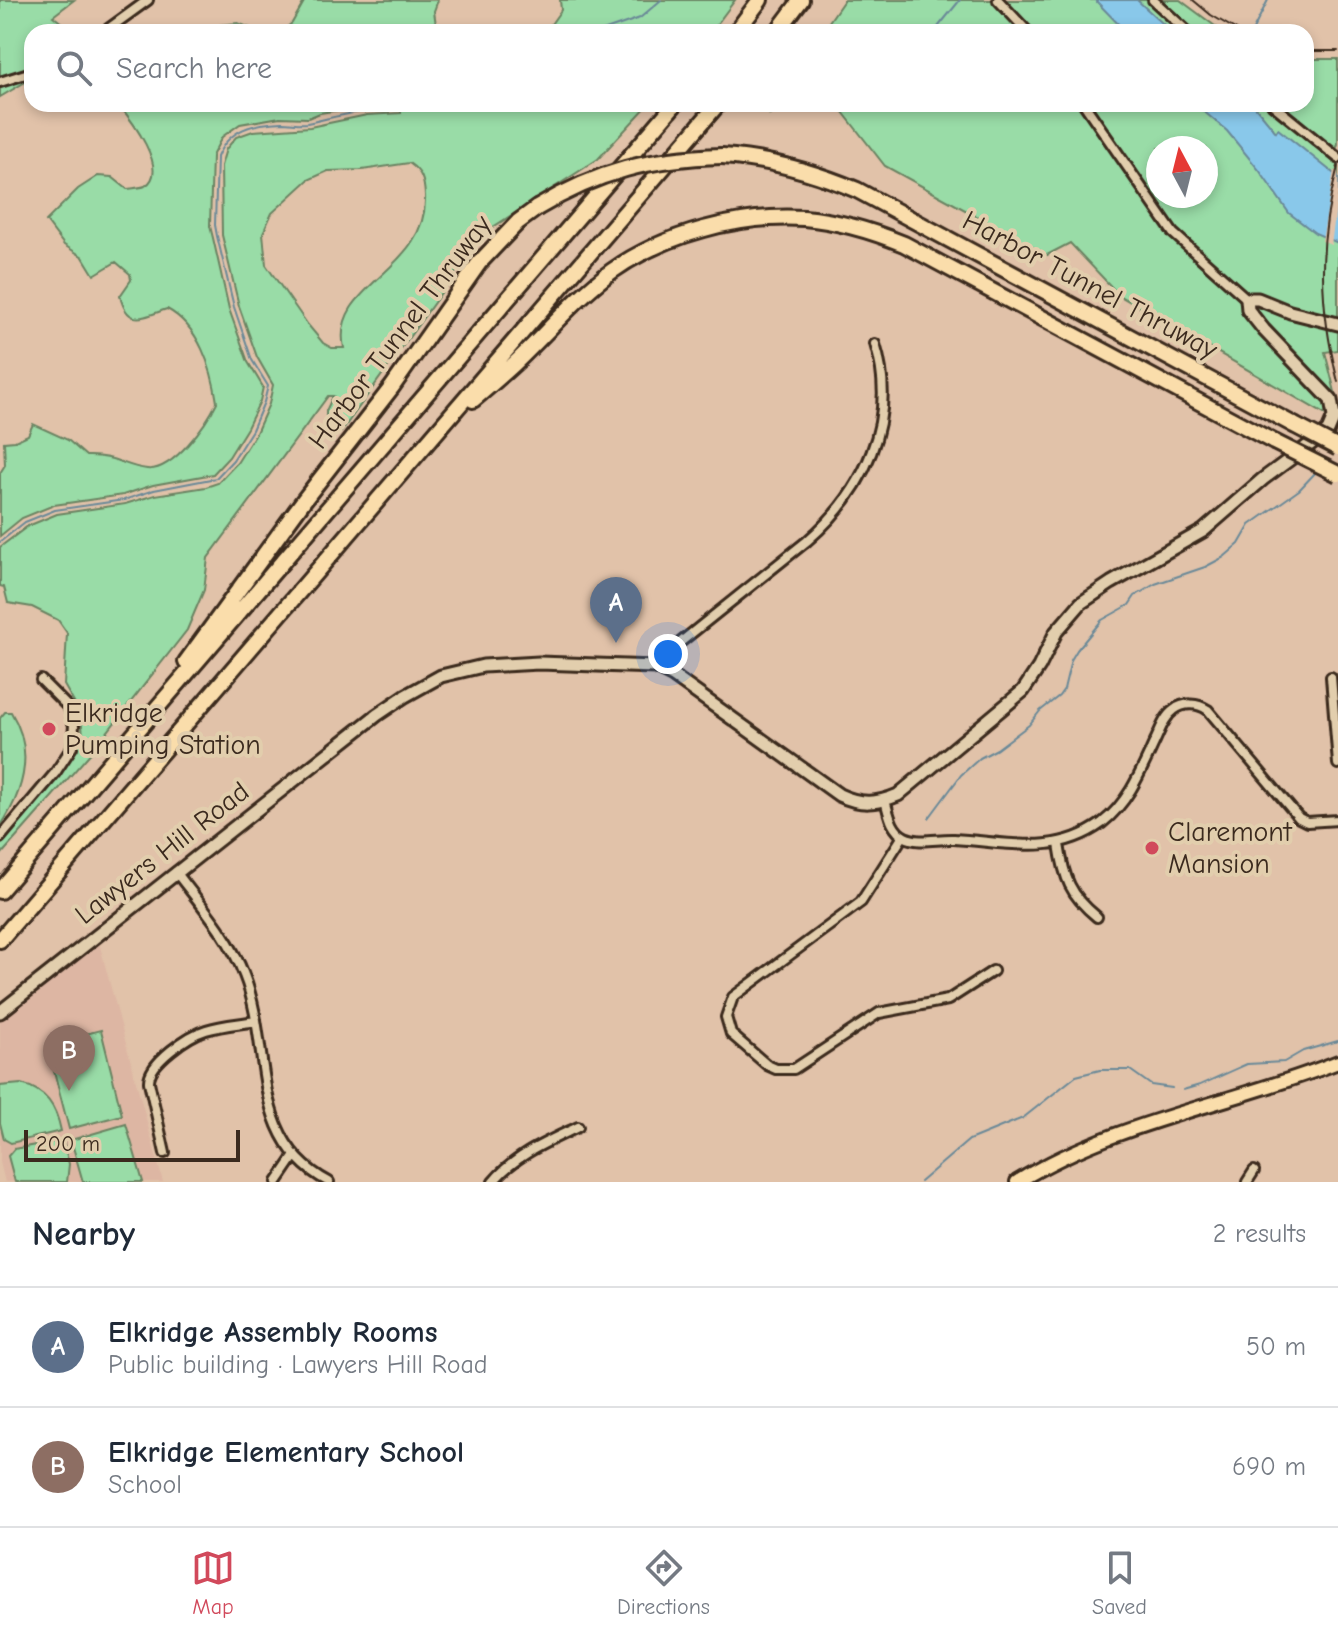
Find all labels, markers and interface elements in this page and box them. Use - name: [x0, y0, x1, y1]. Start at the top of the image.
- search box: [24, 24, 1314, 112]
- icon: search: [52, 46, 96, 90]
- text: Search here: [116, 51, 272, 86]
- north arrow: [1146, 136, 1218, 208]
- street label: Harbor Tunnel Thruway: [957, 204, 1223, 366]
- street label: Harbor Tunnel Thruway: [302, 209, 498, 455]
- pin: A: [590, 577, 642, 643]
- your location: [648, 634, 688, 674]
- place label: Elkridge Pumping Station: [65, 697, 261, 761]
- marker: Elkridge Pumping Station: [40, 720, 58, 738]
- street label: Lawyers Hill Road: [69, 775, 255, 931]
- place label: Claremont Mansion: [1168, 816, 1293, 880]
- marker: Claremont Mansion: [1143, 839, 1161, 857]
- pin: B: [43, 1025, 95, 1091]
- scale bar: [24, 1126, 240, 1162]
- text: 200 m: [36, 1131, 100, 1157]
- text: Nearby: [32, 1214, 135, 1254]
- text: 2 results: [1213, 1219, 1306, 1249]
- text: Elkridge Assembly Rooms: [108, 1315, 437, 1350]
- text: A: [51, 1332, 65, 1362]
- text: 50 m: [1246, 1332, 1306, 1362]
- text: Public building · Lawyers Hill Road: [108, 1350, 488, 1380]
- text: Elkridge Elementary School: [108, 1435, 464, 1470]
- text: B: [50, 1452, 66, 1482]
- text: 690 m: [1232, 1452, 1306, 1482]
- text: School: [108, 1470, 182, 1500]
- tab: Map: [191, 1546, 235, 1620]
- tab: Directions: [617, 1546, 710, 1620]
- tab: Saved: [1092, 1546, 1147, 1620]

